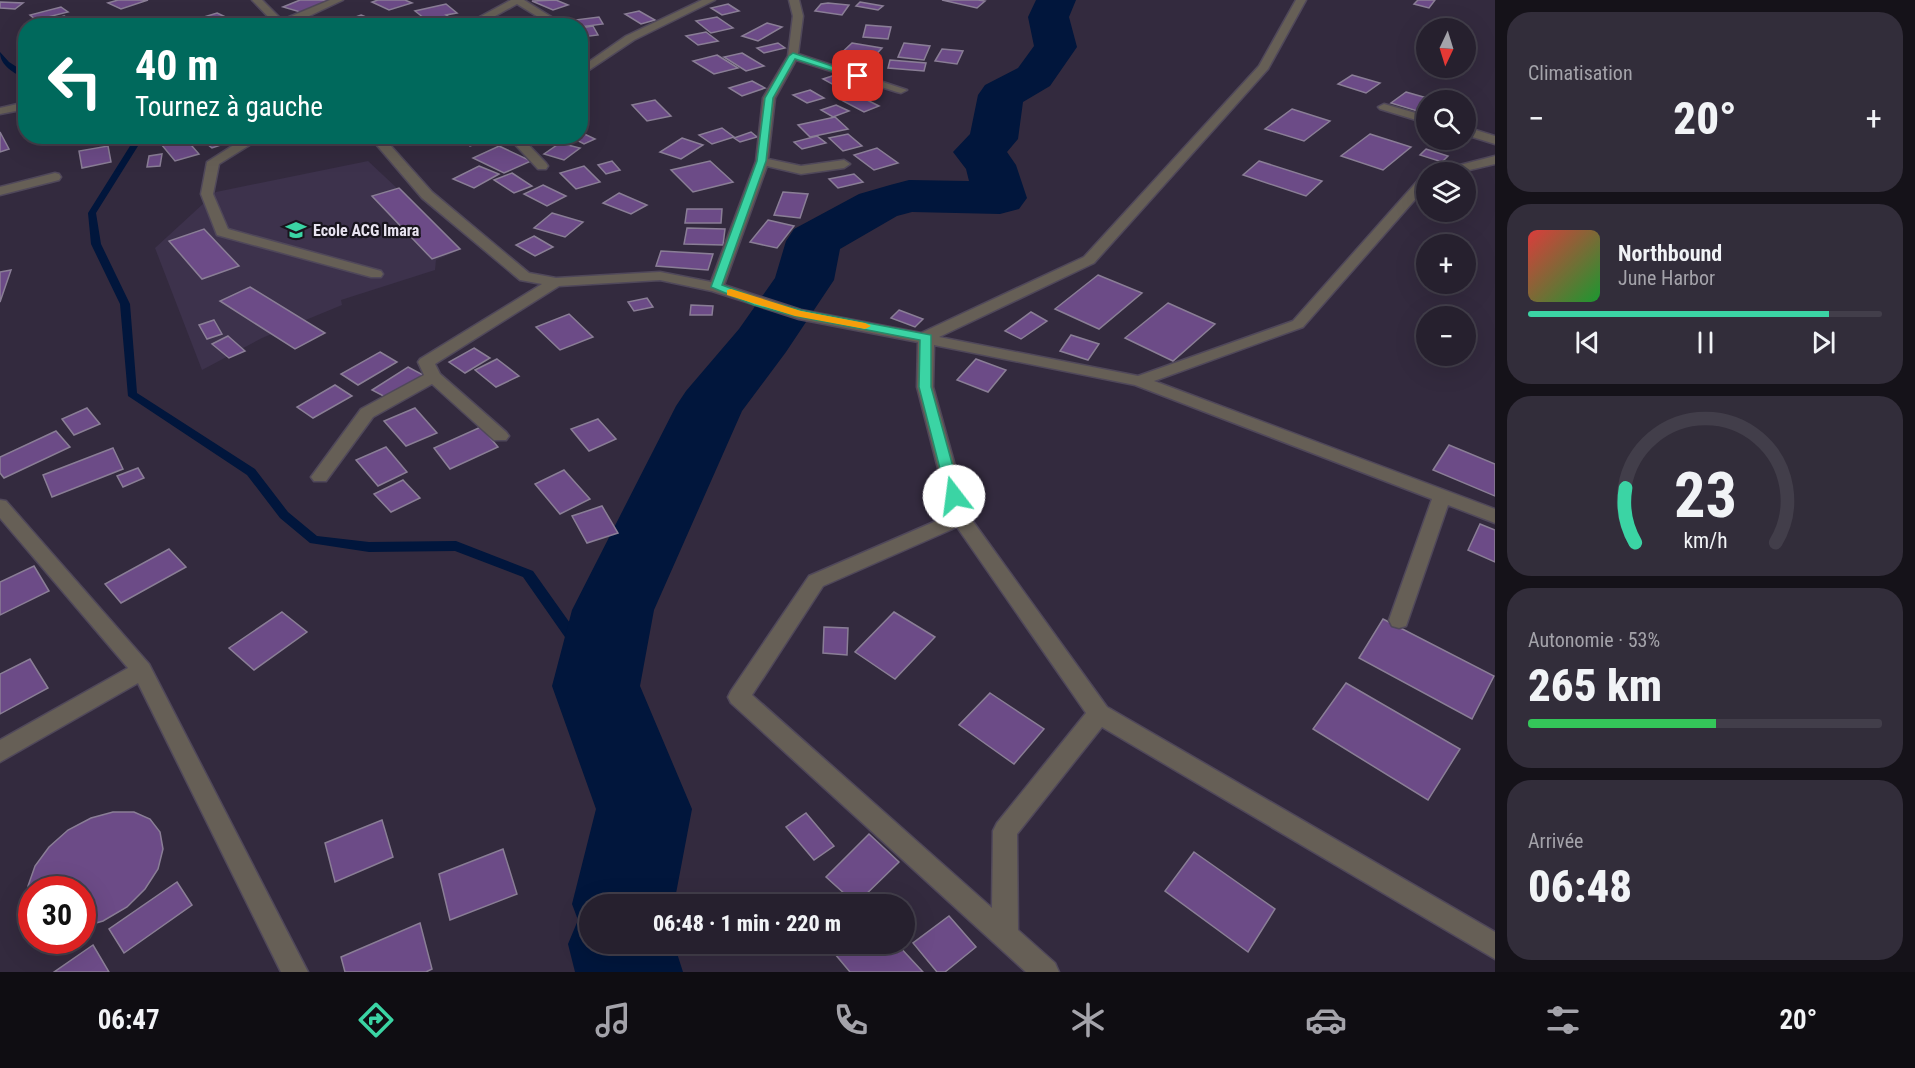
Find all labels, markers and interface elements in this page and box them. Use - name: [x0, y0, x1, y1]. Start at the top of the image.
- north arrow: [1416, 18, 1476, 78]
- map controls: [1416, 18, 1476, 366]
- text: 40 m: [135, 41, 218, 90]
- icon: left: [36, 42, 114, 120]
- pin: [832, 50, 883, 101]
- icon: arrive: [841, 59, 874, 92]
- text: Climatisation: [1528, 61, 1633, 85]
- button: search: [1416, 90, 1476, 150]
- text: Tournez à gauche: [135, 91, 323, 123]
- text: 20°: [1673, 92, 1737, 145]
- text: −: [1528, 99, 1545, 138]
- text: +: [1866, 99, 1882, 138]
- button: layers: [1416, 162, 1476, 222]
- school or university icon: Ecole ACG Imara: [284, 218, 308, 242]
- place label: Ecole ACG Imara: [313, 221, 420, 240]
- button: +: [1416, 234, 1476, 294]
- text: Northbound: [1618, 241, 1722, 266]
- text: June Harbor: [1618, 266, 1715, 290]
- button: −: [1416, 306, 1476, 366]
- icon: previous: [1571, 326, 1604, 359]
- icon: pause: [1689, 326, 1722, 359]
- icon: next: [1807, 326, 1840, 359]
- text: 23: [1673, 459, 1737, 532]
- position arrow: [922, 464, 986, 528]
- text: km/h: [1683, 528, 1727, 553]
- text: Autonomie · 53%: [1528, 628, 1660, 652]
- text: 265 km: [1528, 659, 1662, 712]
- text: Arrivée: [1528, 829, 1584, 853]
- text: 06:48: [1528, 860, 1632, 913]
- speed limit sign: 30: [18, 876, 96, 954]
- text: 06:48 · 1 min · 220 m: [653, 911, 841, 936]
- icon: directions: [355, 999, 397, 1041]
- icon: music: [592, 999, 634, 1041]
- icon: phone: [830, 999, 872, 1041]
- icon: climate: [1067, 999, 1109, 1041]
- icon: car: [1305, 999, 1347, 1041]
- icon: filters: [1542, 999, 1584, 1041]
- text: 06:47: [98, 1004, 160, 1036]
- text: 20°: [1779, 1004, 1817, 1036]

